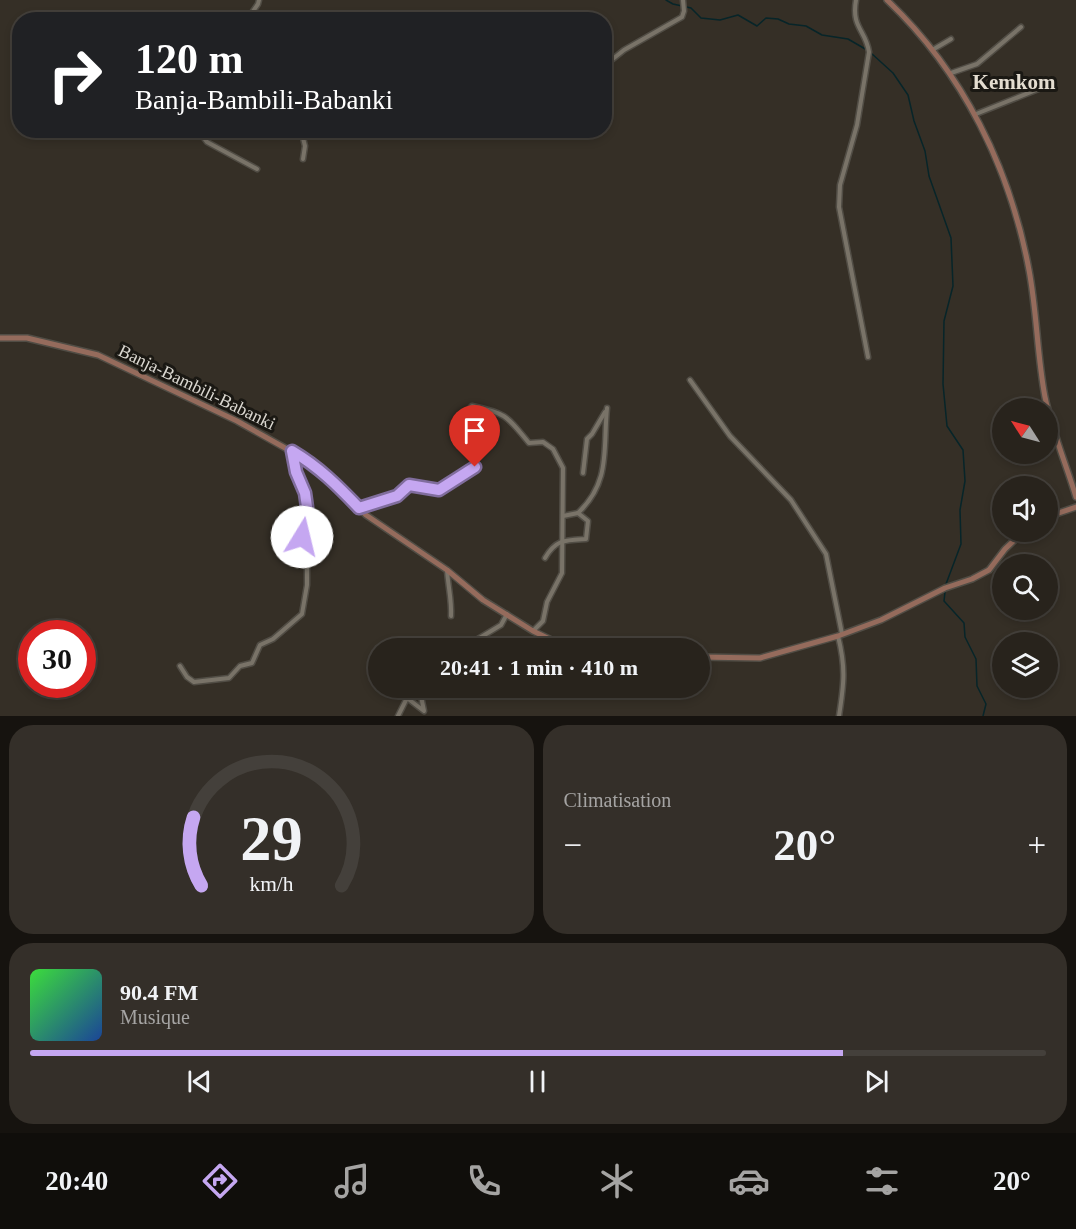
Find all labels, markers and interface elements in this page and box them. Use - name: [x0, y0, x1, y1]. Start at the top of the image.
- icon: right: [36, 36, 114, 114]
- text: 120 m: [135, 36, 244, 82]
- district label: Kemkom: [973, 70, 1056, 94]
- text: Banja-Bambili-Babanki: [135, 85, 393, 115]
- street label: Banja-Bambili-Babanki: [115, 340, 279, 434]
- north arrow: [992, 398, 1058, 464]
- map controls: [992, 398, 1058, 698]
- pin: [449, 405, 500, 467]
- icon: arrive: [458, 414, 491, 447]
- button: sound: [992, 476, 1058, 542]
- position arrow: [270, 505, 334, 569]
- button: search: [992, 554, 1058, 620]
- speed limit sign: 30: [18, 620, 96, 698]
- button: layers: [992, 632, 1058, 698]
- text: 20:41 · 1 min · 410 m: [440, 655, 638, 680]
- text: Climatisation: [564, 789, 671, 811]
- text: 29: [240, 804, 302, 873]
- text: 20°: [773, 820, 836, 870]
- text: −: [564, 827, 582, 863]
- text: +: [1027, 827, 1046, 863]
- text: km/h: [249, 873, 294, 897]
- text: 90.4 FM: [120, 980, 198, 1005]
- text: Musique: [120, 1006, 190, 1028]
- icon: previous: [183, 1065, 216, 1098]
- icon: pause: [521, 1065, 554, 1098]
- icon: next: [860, 1065, 893, 1098]
- icon: directions: [199, 1160, 241, 1202]
- icon: music: [331, 1160, 373, 1202]
- icon: phone: [463, 1160, 505, 1202]
- icon: climate: [596, 1160, 638, 1202]
- icon: car: [728, 1160, 770, 1202]
- icon: filters: [861, 1160, 903, 1202]
- text: 20:40: [45, 1166, 108, 1196]
- text: 20°: [993, 1166, 1031, 1196]

